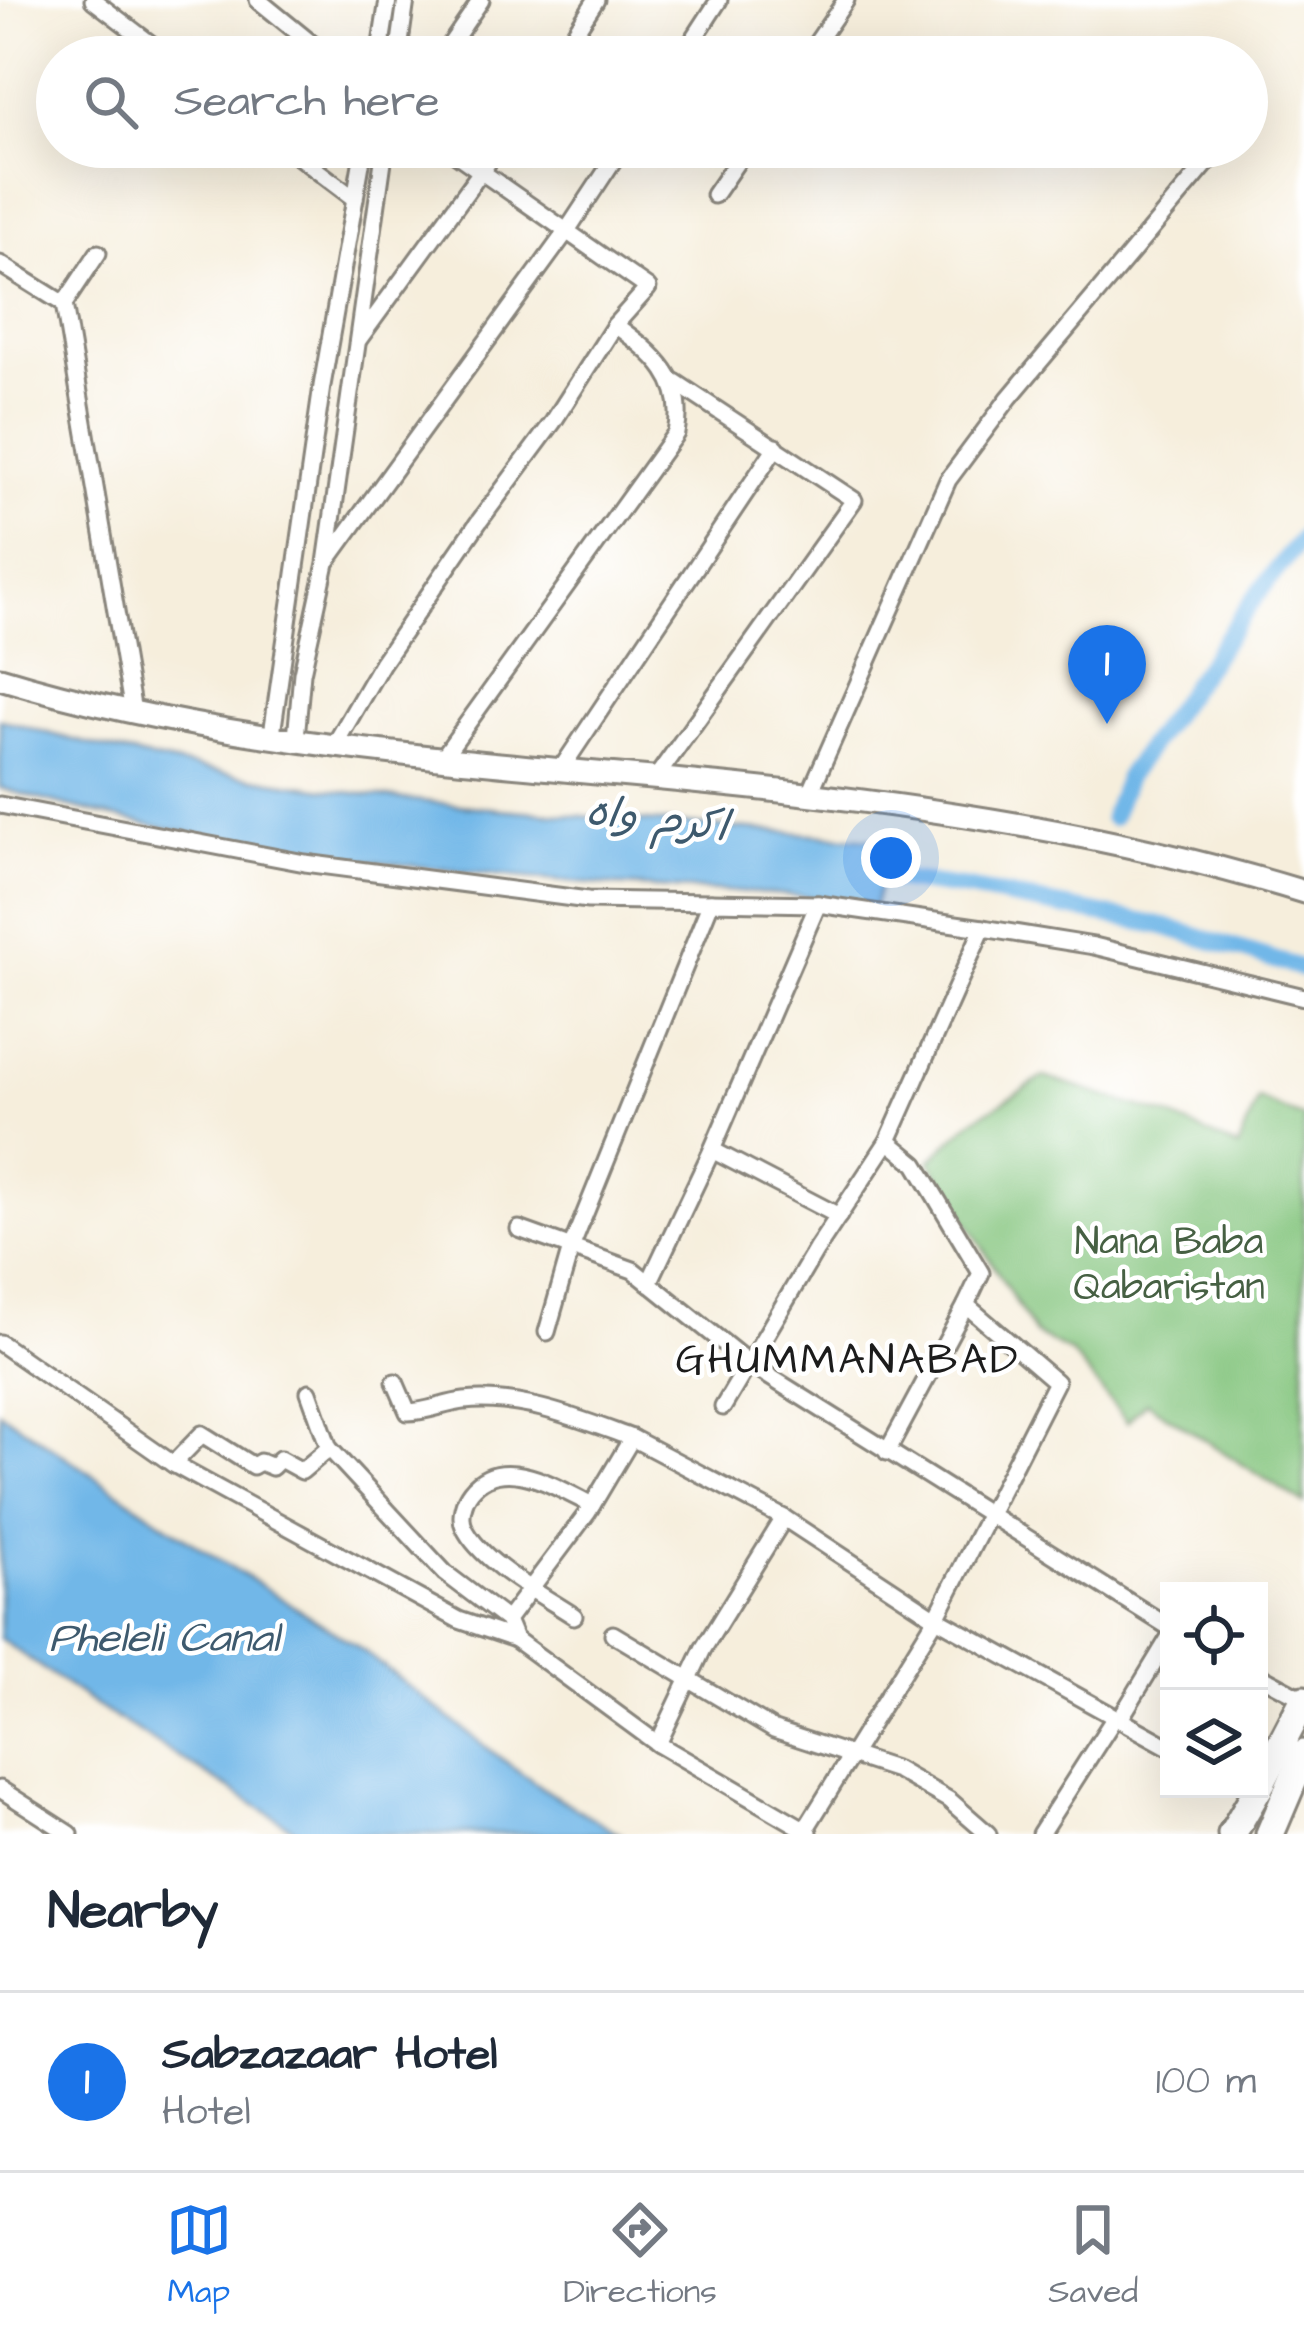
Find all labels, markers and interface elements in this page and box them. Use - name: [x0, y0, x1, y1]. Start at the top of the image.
- search box: [36, 36, 1268, 168]
- icon: search: [78, 69, 144, 135]
- text: Search here: [174, 71, 440, 133]
- pin: 1: [1068, 625, 1146, 724]
- water label: اکرم واہ: [583, 783, 736, 859]
- your location: [861, 828, 921, 888]
- park label: Nana Baba Qabaristan: [1073, 1216, 1265, 1315]
- district label: GHUMMANABAD: [676, 1332, 1020, 1390]
- map controls: [1160, 1582, 1268, 1798]
- button: locate: [1160, 1582, 1268, 1690]
- water label: Pheleli Canal: [49, 1610, 284, 1668]
- button: layers: [1160, 1690, 1268, 1798]
- text: Nearby: [48, 1877, 218, 1948]
- text: Sabzazaar Hotel: [162, 2024, 497, 2086]
- text: 1: [85, 2055, 90, 2109]
- text: 100 m: [1156, 2055, 1256, 2109]
- text: Hotel: [162, 2086, 251, 2140]
- tab: Map: [166, 2197, 232, 2315]
- tab: Directions: [563, 2197, 717, 2315]
- tab: Saved: [1048, 2197, 1138, 2315]

